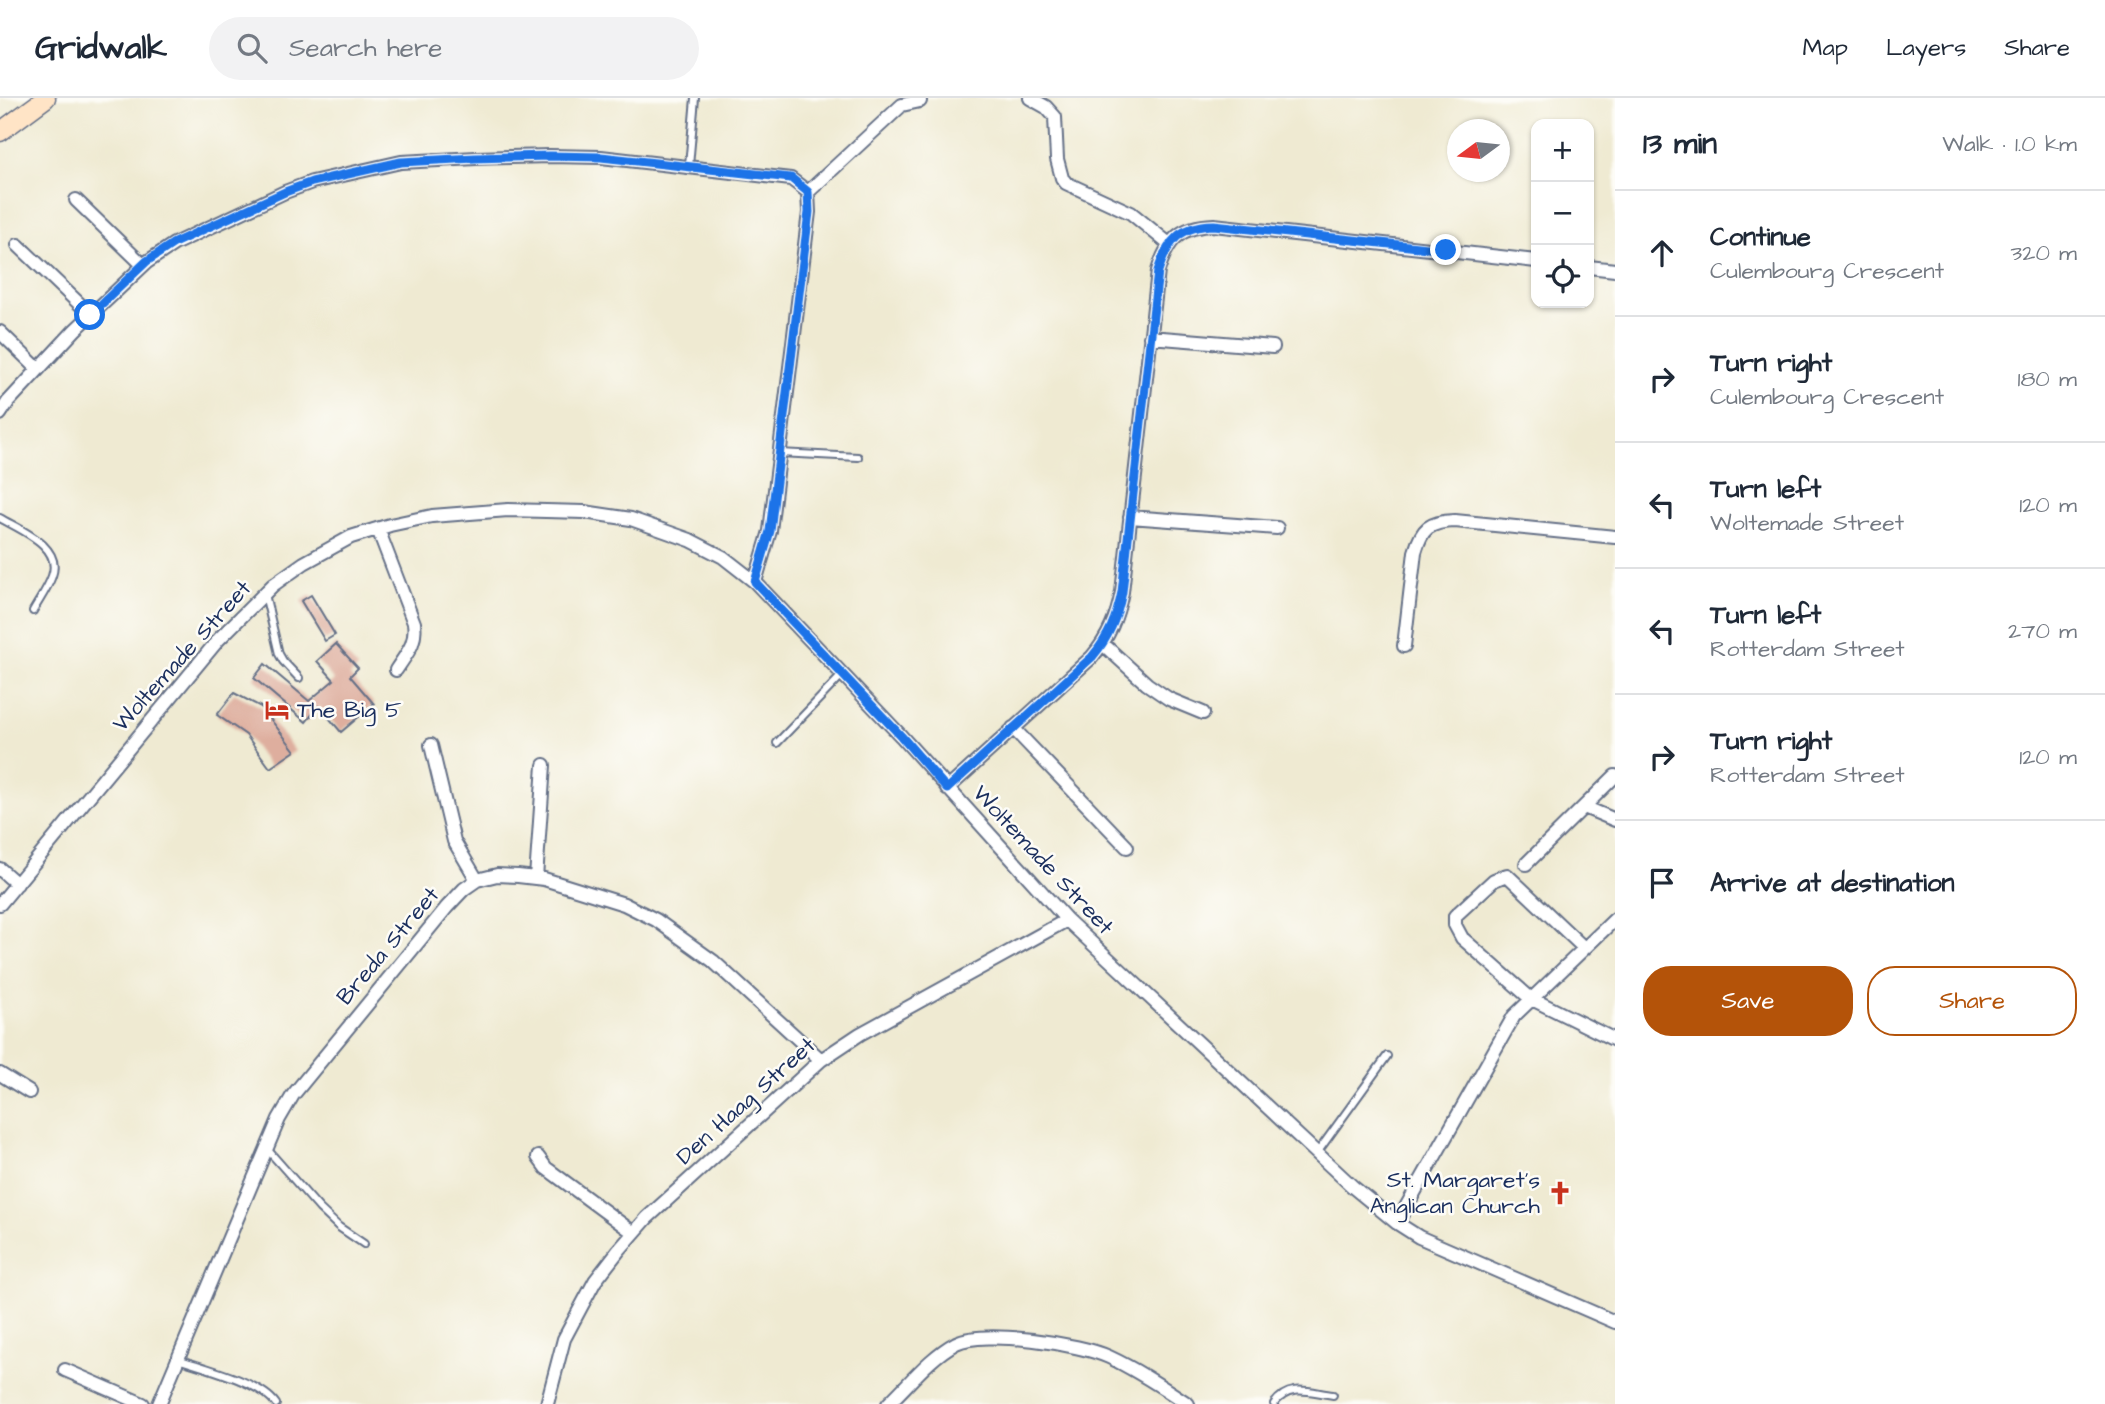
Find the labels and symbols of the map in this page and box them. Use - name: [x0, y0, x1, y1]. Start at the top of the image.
- north arrow: [1447, 119, 1510, 182]
- route end: [1430, 234, 1461, 265]
- route start: [74, 299, 105, 330]
- street label: Woltemade Street: [105, 573, 259, 739]
- place label: The Big 5: [297, 694, 402, 727]
- hotel icon: The Big 5: [263, 696, 291, 724]
- street label: Woltemade Street: [965, 778, 1121, 942]
- street label: Breda Street: [329, 880, 447, 1012]
- street label: Den Haag Street: [669, 1029, 824, 1173]
- place label: St. Margaret's Anglican Church: [1370, 1164, 1541, 1223]
- church icon: St. Margaret's Anglican Church: [1546, 1179, 1574, 1207]

